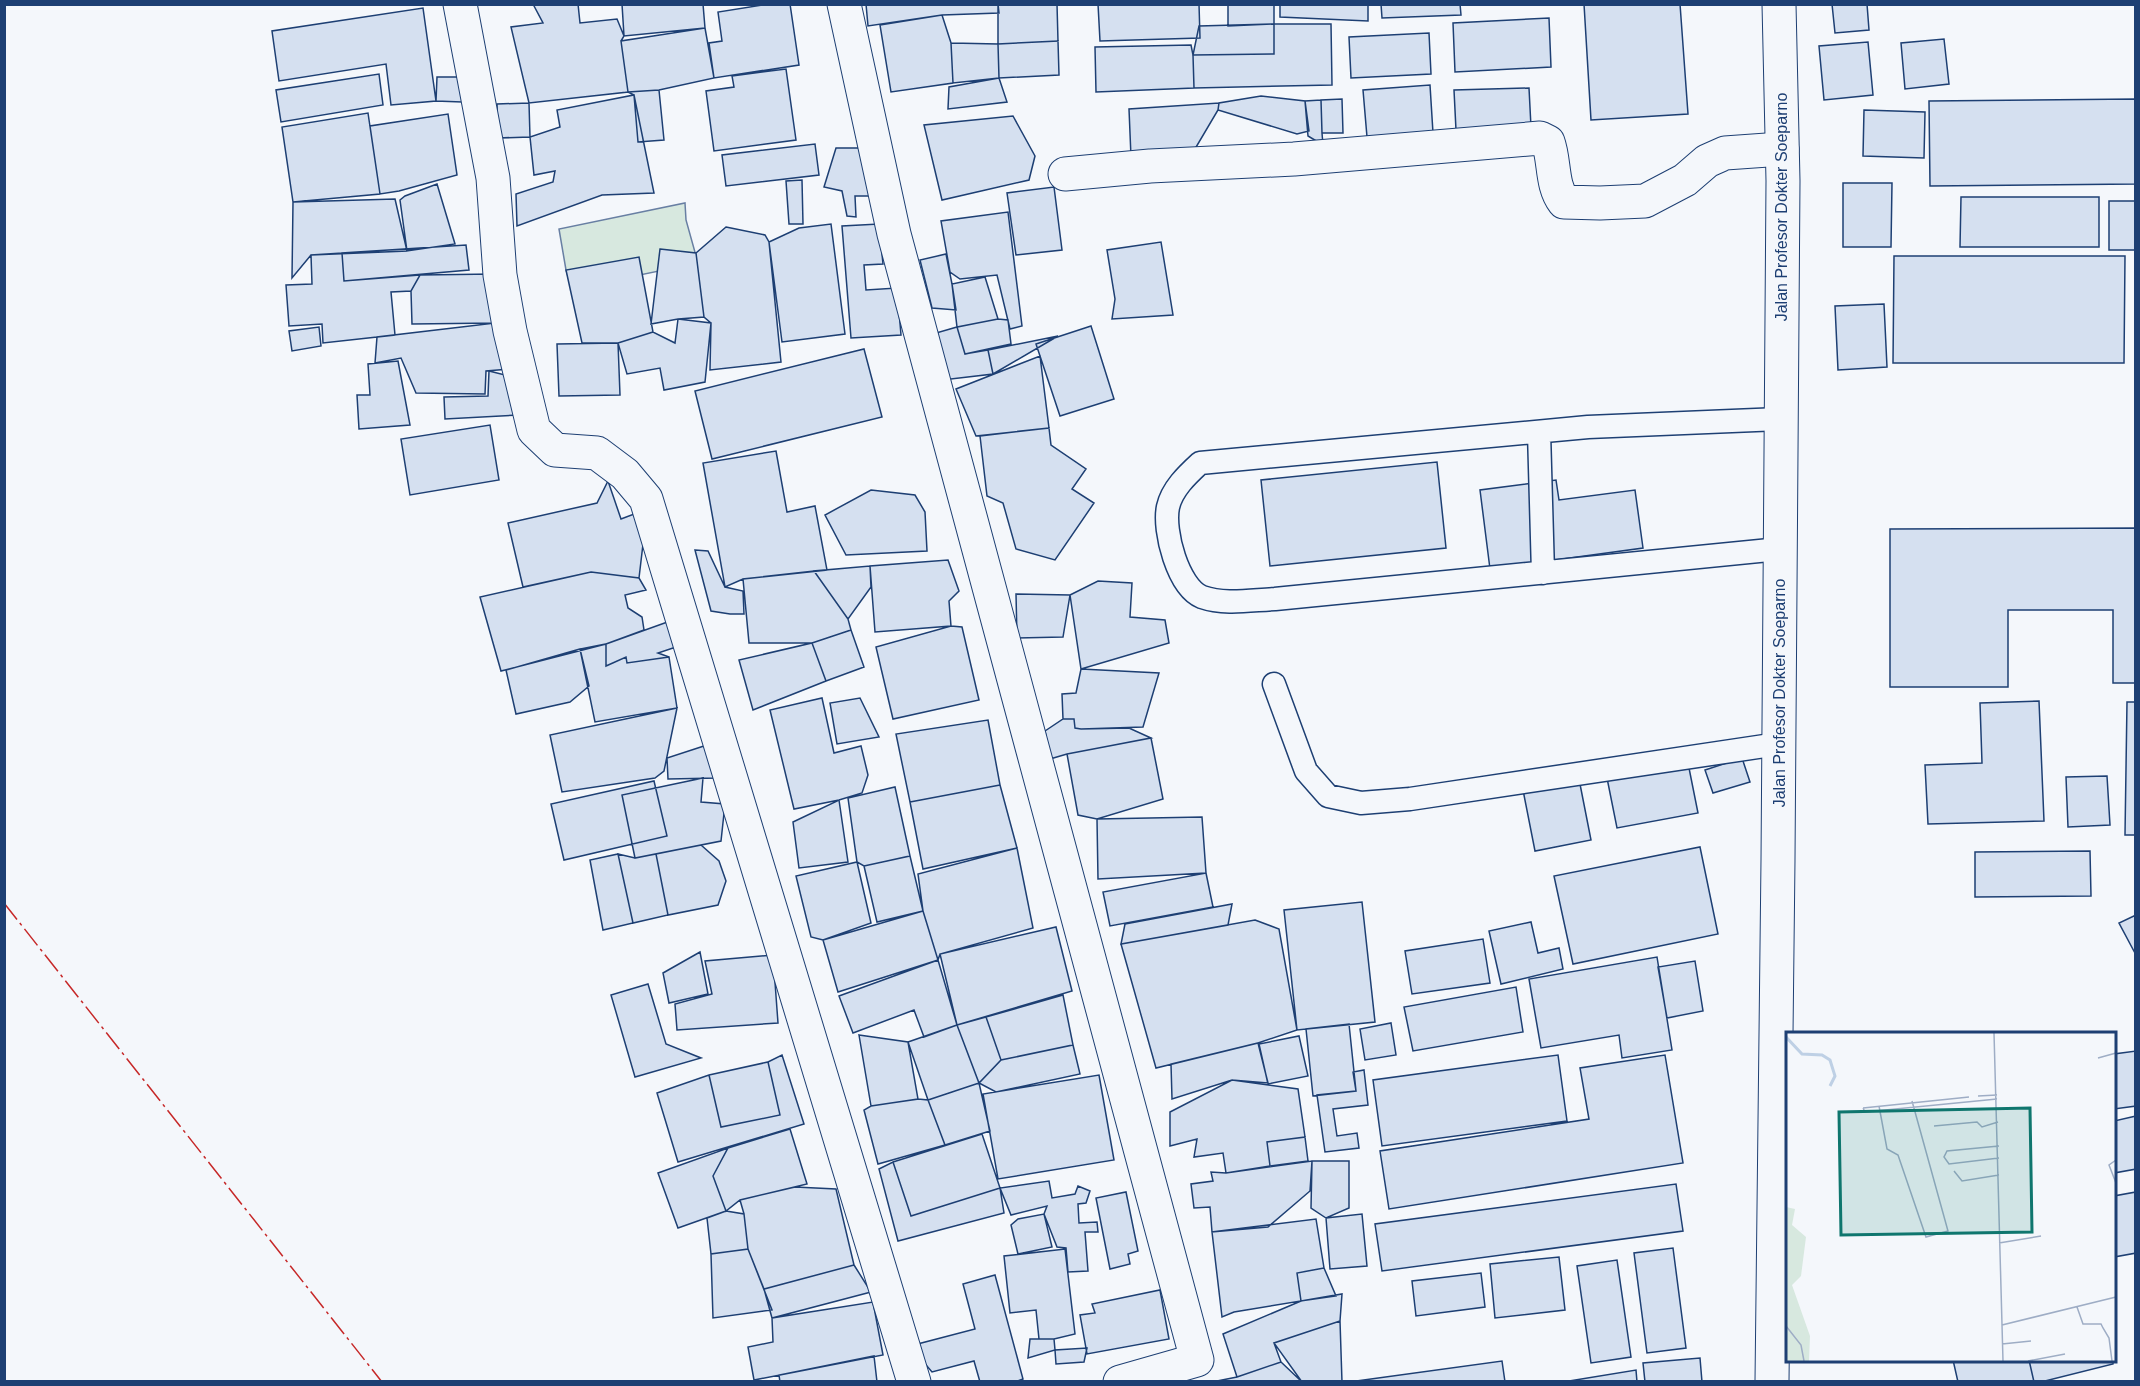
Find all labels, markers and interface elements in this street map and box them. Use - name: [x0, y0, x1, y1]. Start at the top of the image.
- street label: Jalan Profesor Dokter Soeparno: [1773, 93, 1790, 321]
- street label: Jalan Profesor Dokter Soeparno: [1771, 579, 1788, 807]
- inset map: [1786, 1032, 2116, 1362]

